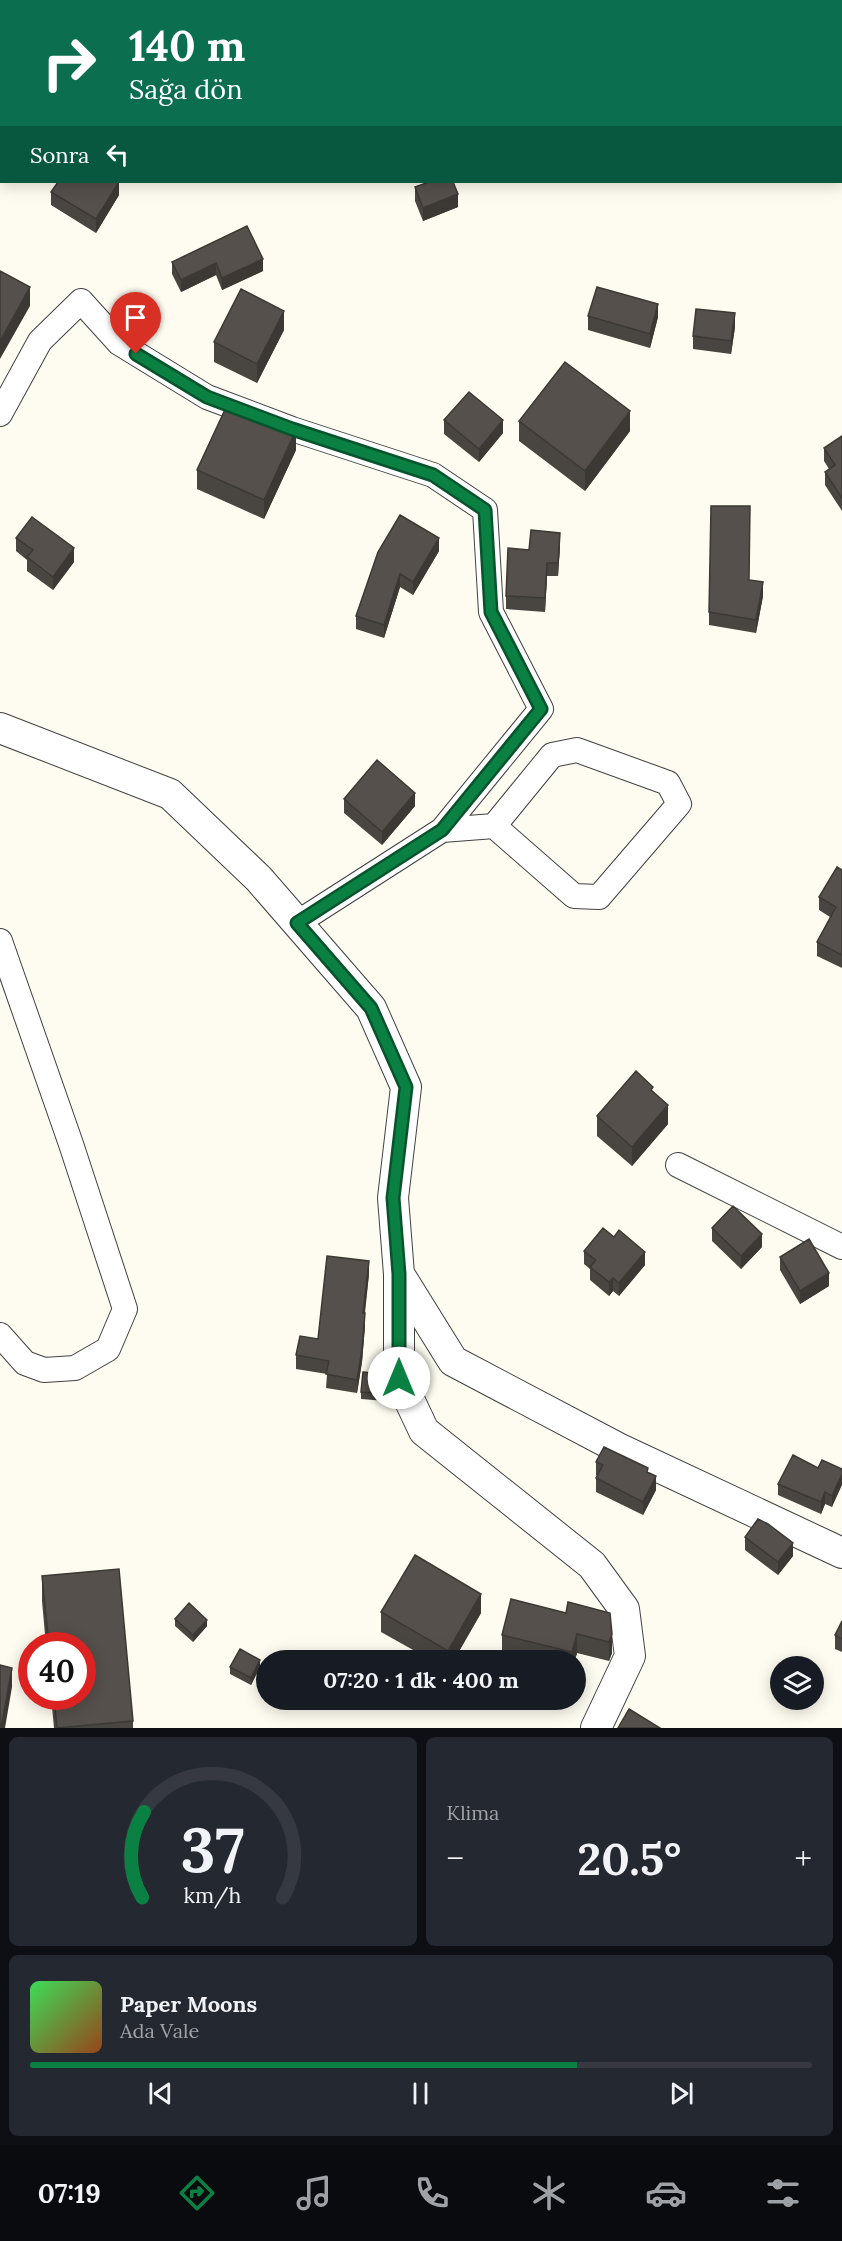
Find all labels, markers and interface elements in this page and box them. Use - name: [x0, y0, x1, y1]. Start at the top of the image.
- text: 140 m: [129, 19, 245, 73]
- icon: right: [30, 24, 108, 102]
- text: Sağa dön: [129, 72, 243, 106]
- icon: left: [101, 138, 134, 171]
- text: Sonra: [30, 141, 89, 169]
- pin: [110, 292, 161, 354]
- icon: arrive: [119, 301, 152, 334]
- position arrow: [367, 1346, 431, 1410]
- speed limit sign: 40: [18, 1632, 96, 1710]
- map controls: [770, 1656, 824, 1710]
- button: layers: [770, 1656, 824, 1710]
- text: 07:20 · 1 dk · 400 m: [323, 1666, 519, 1694]
- text: Klima: [447, 1800, 499, 1825]
- text: 37: [181, 1809, 245, 1889]
- text: 20.5°: [577, 1830, 681, 1887]
- text: −: [447, 1837, 464, 1879]
- text: +: [794, 1837, 812, 1879]
- text: km/h: [184, 1882, 242, 1910]
- text: Paper Moons: [120, 1990, 257, 2018]
- text: Ada Vale: [120, 2018, 199, 2043]
- icon: previous: [144, 2077, 177, 2110]
- icon: pause: [404, 2077, 437, 2110]
- icon: next: [665, 2077, 698, 2110]
- icon: directions: [176, 2172, 218, 2214]
- icon: music: [293, 2172, 335, 2214]
- icon: phone: [411, 2172, 453, 2214]
- icon: climate: [528, 2172, 570, 2214]
- icon: car: [645, 2172, 687, 2214]
- icon: filters: [762, 2172, 804, 2214]
- text: 07:19: [38, 2176, 101, 2210]

